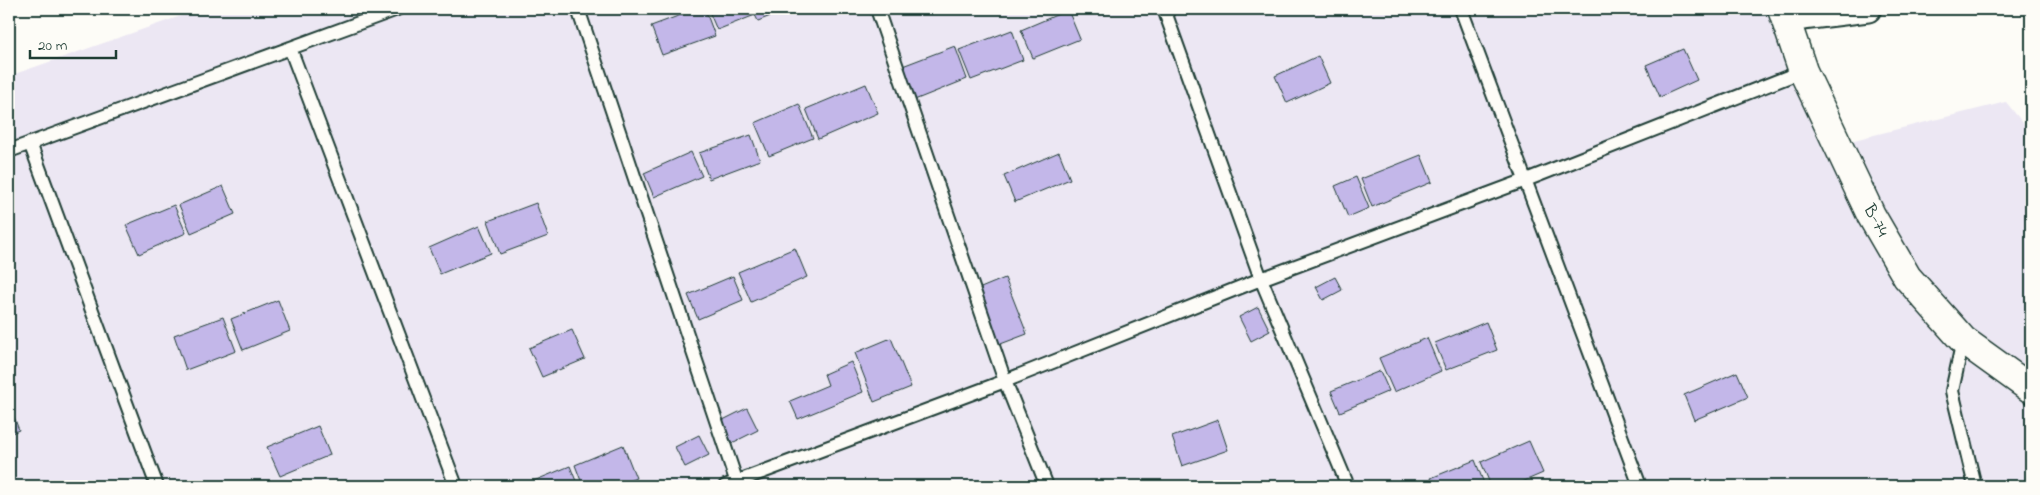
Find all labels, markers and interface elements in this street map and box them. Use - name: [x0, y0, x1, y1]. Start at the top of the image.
- scale bar: [30, 28, 116, 60]
- text: 20 m: [38, 35, 68, 57]
- street label: B-74: [1855, 199, 1895, 242]

